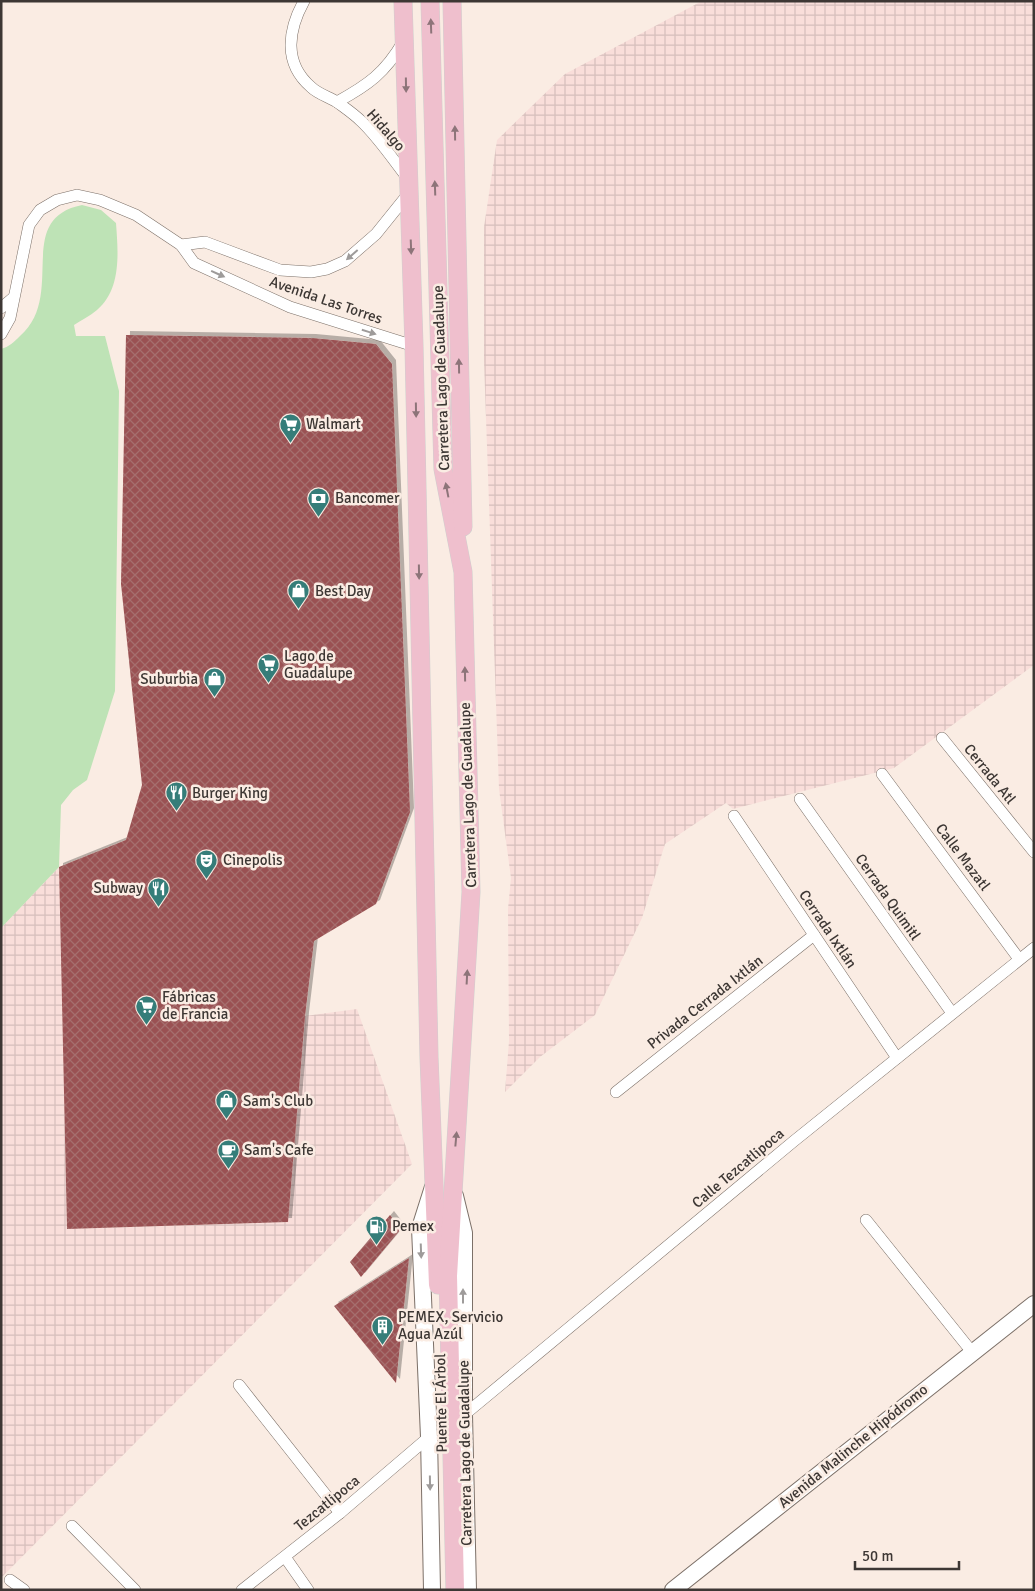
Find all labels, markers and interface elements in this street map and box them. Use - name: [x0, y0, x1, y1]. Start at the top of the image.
- one-way arrow: [427, 17, 435, 33]
- one-way arrow: [403, 77, 411, 93]
- street label: Hidalgo: [363, 105, 409, 155]
- one-way arrow: [451, 125, 459, 141]
- one-way arrow: [431, 180, 439, 196]
- one-way arrow: [407, 240, 415, 256]
- one-way arrow: [346, 249, 359, 260]
- one-way arrow: [211, 270, 225, 278]
- street label: Avenida Las Torres: [267, 272, 385, 328]
- street label: Carretera Lago de Guadalupe: [429, 285, 453, 471]
- one-way arrow: [362, 328, 377, 336]
- one-way arrow: [455, 358, 463, 374]
- one-way arrow: [412, 402, 420, 418]
- supermarket icon: Walmart: [278, 412, 302, 443]
- place label: Walmart: [306, 415, 361, 433]
- one-way arrow: [442, 482, 450, 498]
- bank icon: Bancomer: [307, 486, 331, 517]
- place label: Bancomer: [335, 489, 400, 507]
- one-way arrow: [415, 564, 423, 580]
- shop icon: Best Day: [287, 579, 311, 610]
- place label: Best Day: [315, 582, 371, 600]
- place label: Lago de Guadalupe: [284, 647, 353, 682]
- supermarket icon: Lago de Guadalupe: [256, 653, 280, 684]
- one-way arrow: [461, 666, 469, 682]
- shop icon: Suburbia: [202, 667, 226, 698]
- place label: Suburbia: [140, 670, 198, 688]
- street label: Carretera Lago de Guadalupe: [456, 702, 480, 888]
- street label: Cerrada Atl: [960, 740, 1020, 808]
- restaurant icon: Burger King: [164, 781, 188, 812]
- place label: Burger King: [192, 784, 268, 802]
- street label: Calle Mazatl: [932, 820, 994, 894]
- theatre icon: Cinepolis: [195, 848, 219, 879]
- street label: Cerrada Quimitl: [852, 850, 924, 944]
- place label: Cinepolis: [223, 851, 283, 869]
- restaurant icon: Subway: [147, 876, 171, 907]
- place label: Subway: [93, 879, 143, 897]
- street label: Cerrada Ixtlán: [795, 886, 861, 972]
- street label: Privada Cerrada Ixtlán: [644, 951, 766, 1053]
- one-way arrow: [463, 968, 471, 984]
- place label: Fábricas de Francia: [162, 988, 228, 1023]
- supermarket icon: Fábricas de Francia: [134, 994, 158, 1025]
- shop icon: Sam's Club: [215, 1089, 239, 1120]
- place label: Sam's Club: [243, 1092, 313, 1110]
- street label: Calle Tezcatlipoca: [688, 1124, 788, 1212]
- one-way arrow: [453, 1131, 461, 1147]
- cafe icon: Sam's Cafe: [216, 1138, 240, 1169]
- place label: Sam's Cafe: [244, 1141, 314, 1159]
- fuel station icon: Pemex: [364, 1214, 388, 1245]
- place label: Pemex: [392, 1217, 434, 1235]
- one-way arrow: [417, 1243, 425, 1259]
- one-way arrow: [459, 1288, 467, 1304]
- place label: PEMEX, Servicio Agua Azúl: [398, 1308, 504, 1343]
- building icon: PEMEX, Servicio Agua Azúl: [370, 1314, 394, 1345]
- street label: Puente El Árbol: [430, 1353, 451, 1453]
- street label: Carretera Lago de Guadalupe: [454, 1360, 476, 1546]
- street label: Avenida Malinche Hipódromo: [775, 1380, 932, 1512]
- street label: Tezcatlipoca: [291, 1471, 363, 1535]
- one-way arrow: [426, 1476, 434, 1492]
- scale bar: [855, 1538, 959, 1570]
- text: 50 m: [862, 1547, 893, 1565]

